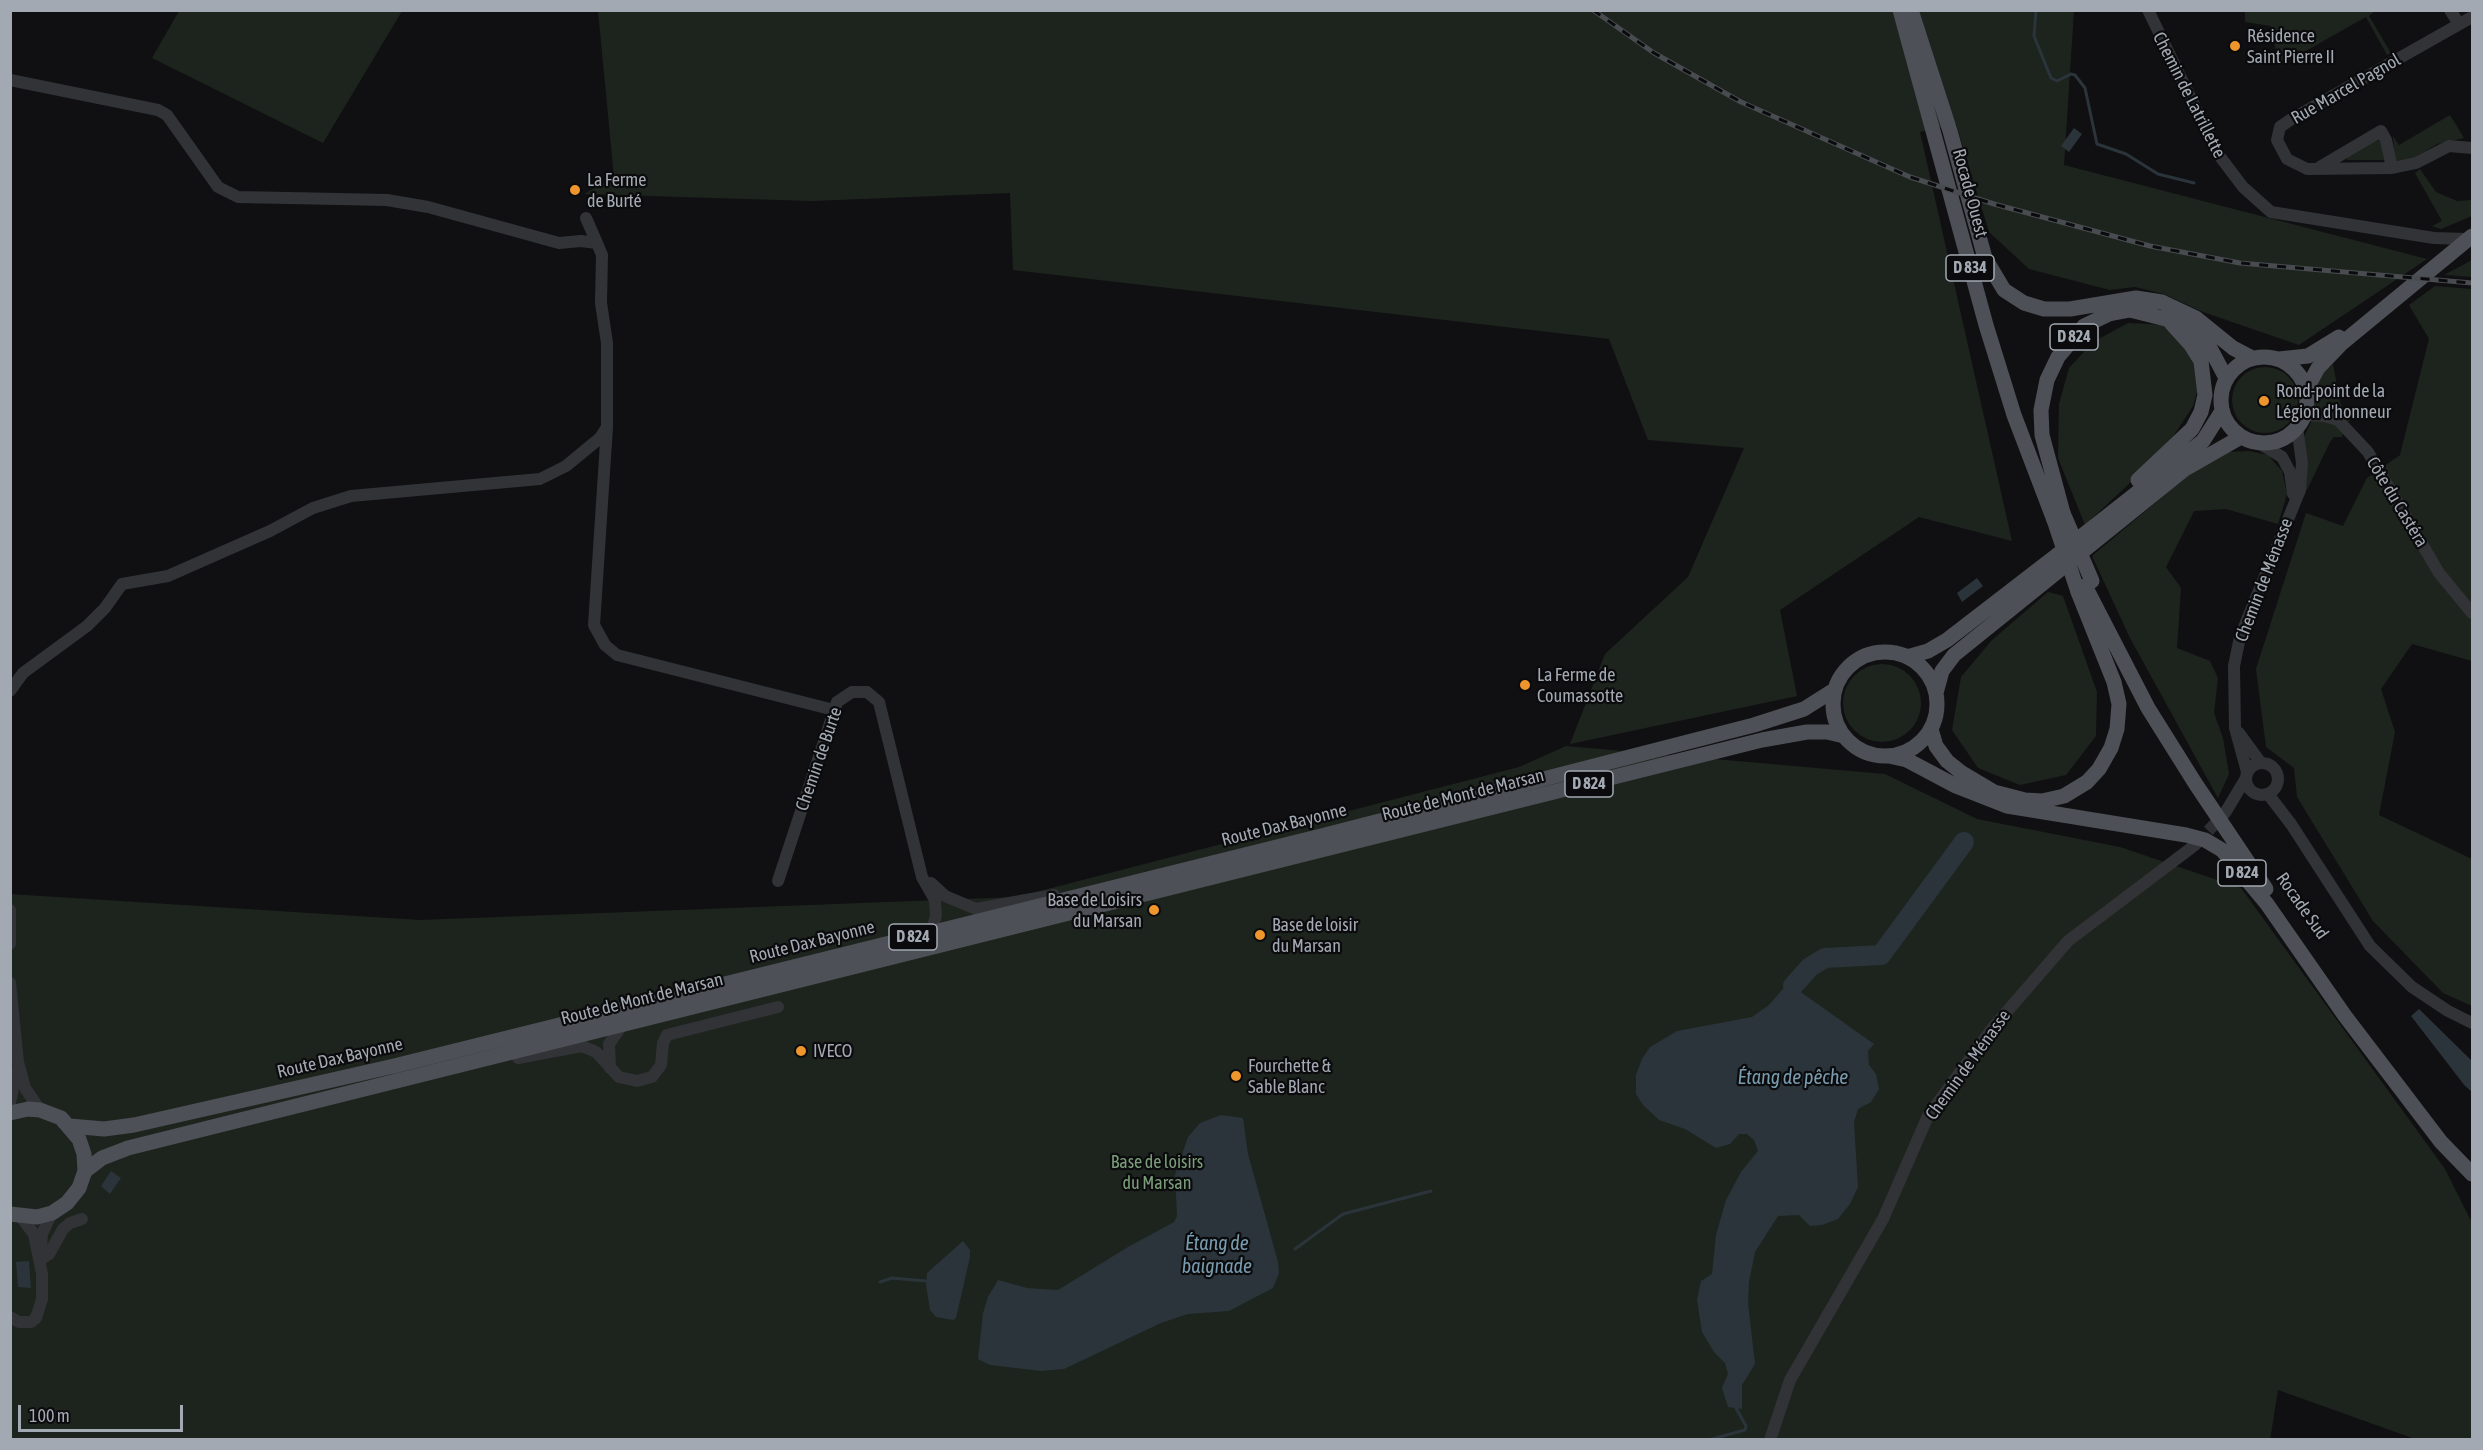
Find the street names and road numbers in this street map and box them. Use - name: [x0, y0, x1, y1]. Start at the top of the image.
- street label: Chemin de Latrillette: [2148, 28, 2230, 162]
- street label: Rue Marcel Pagnol: [2287, 49, 2405, 129]
- street label: Rocade Ouest: [1948, 146, 1992, 240]
- road number: D 834: [1946, 255, 1994, 281]
- road number: D 824: [2050, 324, 2098, 350]
- street label: Côte du Castéra: [2362, 453, 2432, 551]
- street label: Chemin de Ménasse: [2231, 515, 2297, 645]
- street label: Chemin de Burte: [791, 704, 847, 814]
- street label: Route de Mont de Marsan: [1380, 764, 1546, 826]
- road number: D 824: [1565, 771, 1613, 797]
- street label: Route Dax Bayonne: [1219, 799, 1349, 851]
- road number: D 824: [2218, 860, 2266, 886]
- street label: Rocade Sud: [2271, 868, 2333, 944]
- street label: Route Dax Bayonne: [747, 916, 877, 968]
- road number: D 824: [889, 924, 937, 950]
- street label: Route de Mont de Marsan: [559, 968, 725, 1030]
- street label: Chemin de Ménasse: [1921, 1006, 2015, 1124]
- street label: Route Dax Bayonne: [275, 1033, 405, 1083]

